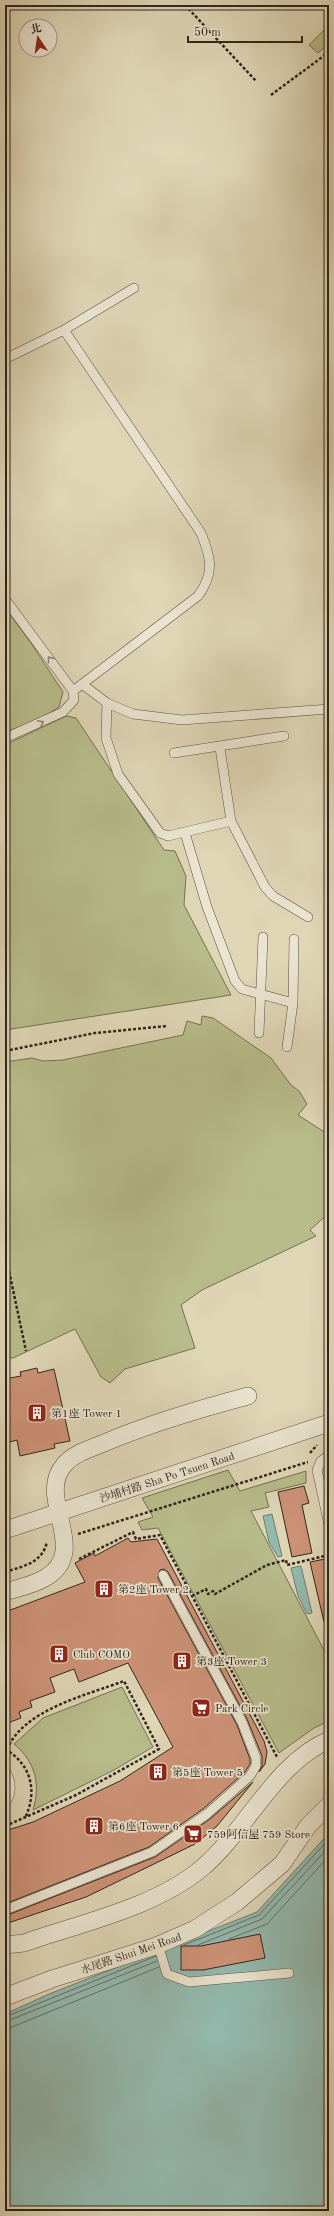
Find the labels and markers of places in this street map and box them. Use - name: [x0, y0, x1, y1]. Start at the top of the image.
- building icon: 第1座 Tower 1: [26, 1402, 48, 1424]
- place label: 第1座 Tower 1: [51, 1407, 122, 1420]
- building icon: 第2座 Tower 2: [93, 1578, 115, 1600]
- place label: 第2座 Tower 2: [118, 1583, 189, 1596]
- building icon: Club COMO: [48, 1643, 70, 1665]
- place label: Club COMO: [73, 1650, 130, 1661]
- building icon: 第3座 Tower 3: [171, 1650, 193, 1672]
- place label: 第3座 Tower 3: [196, 1655, 267, 1668]
- supermarket icon: Park Circle: [190, 1697, 212, 1719]
- place label: Park Circle: [215, 1704, 268, 1715]
- building icon: 第5座 Tower 5: [147, 1761, 169, 1783]
- place label: 第5座 Tower 5: [172, 1766, 243, 1779]
- building icon: 第6座 Tower 6: [83, 1815, 105, 1837]
- place label: 第6座 Tower 6: [108, 1820, 179, 1833]
- supermarket icon: 759阿信屋 759 Store: [182, 1823, 204, 1845]
- place label: 759阿信屋 759 Store: [207, 1828, 310, 1841]

